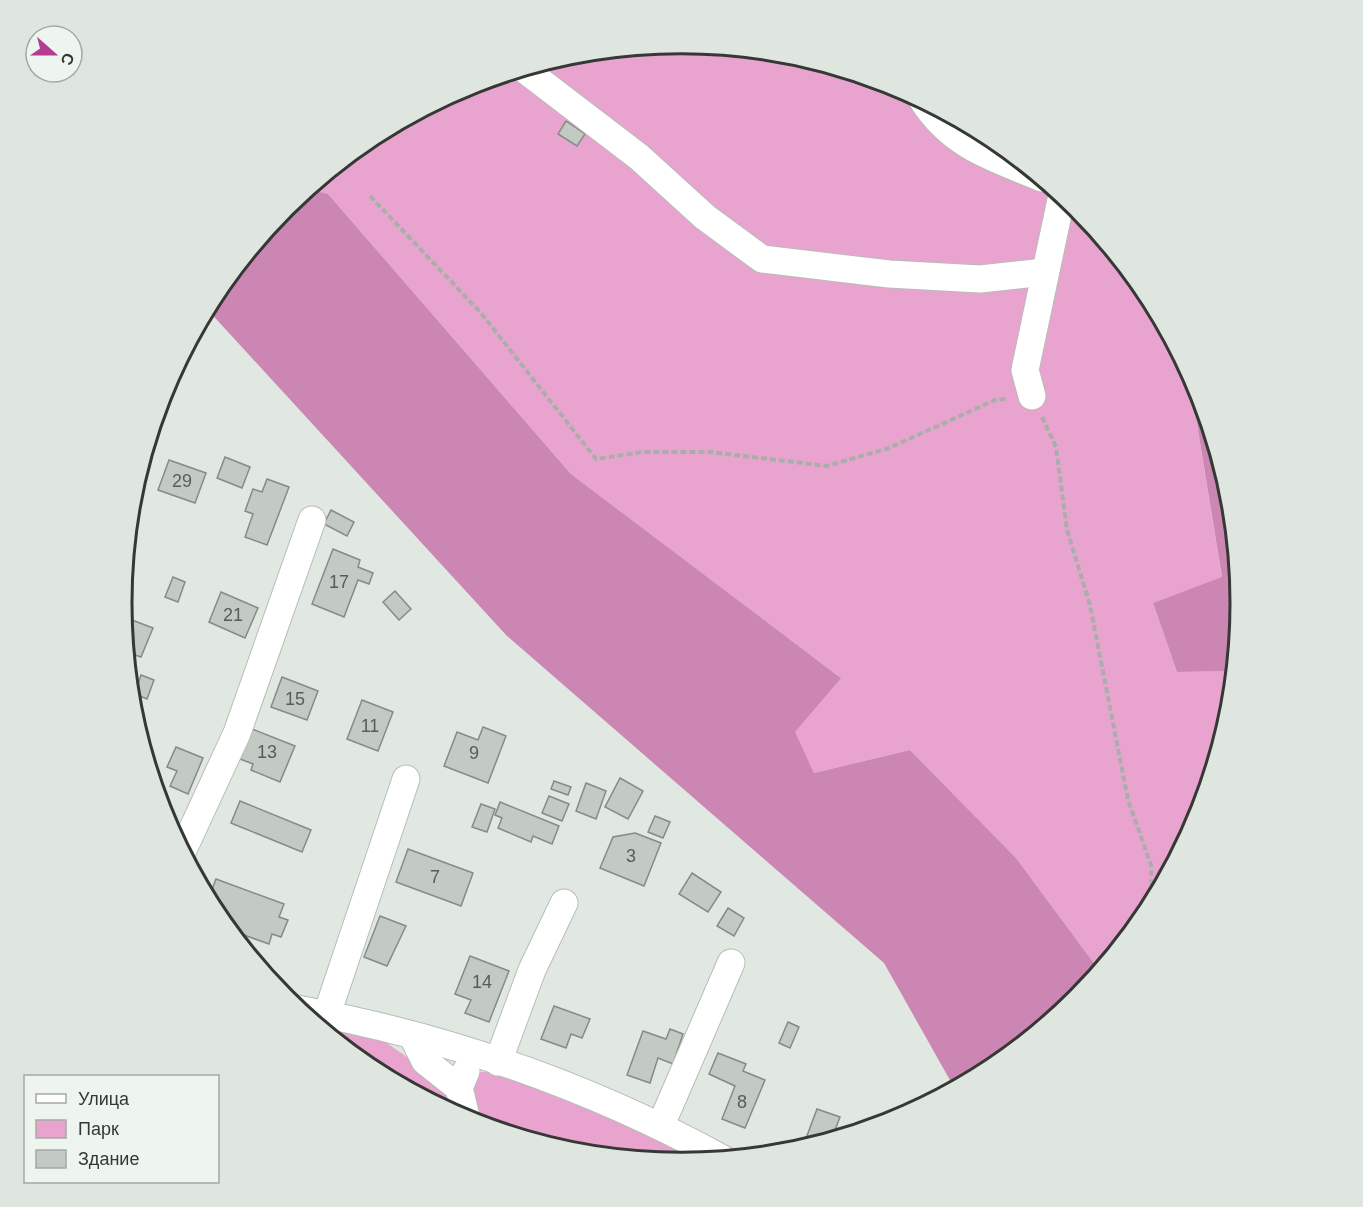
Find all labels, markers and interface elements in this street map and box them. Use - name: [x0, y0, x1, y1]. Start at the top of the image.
- north arrow: [24, 24, 84, 84]
- text: С: [57, 51, 78, 68]
- house number: 29: [172, 471, 192, 491]
- house number: 17: [329, 572, 349, 592]
- house number: 21: [223, 605, 243, 625]
- house number: 15: [285, 689, 305, 709]
- house number: 11: [361, 716, 379, 736]
- house number: 13: [257, 742, 277, 762]
- house number: 9: [469, 743, 479, 763]
- house number: 3: [626, 846, 636, 866]
- house number: 7: [430, 867, 440, 887]
- house number: 14: [472, 972, 492, 992]
- legend: [24, 1075, 219, 1183]
- text: Улица: [78, 1089, 130, 1109]
- house number: 8: [737, 1092, 747, 1112]
- text: Парк: [78, 1119, 119, 1139]
- text: Здание: [78, 1149, 139, 1169]

